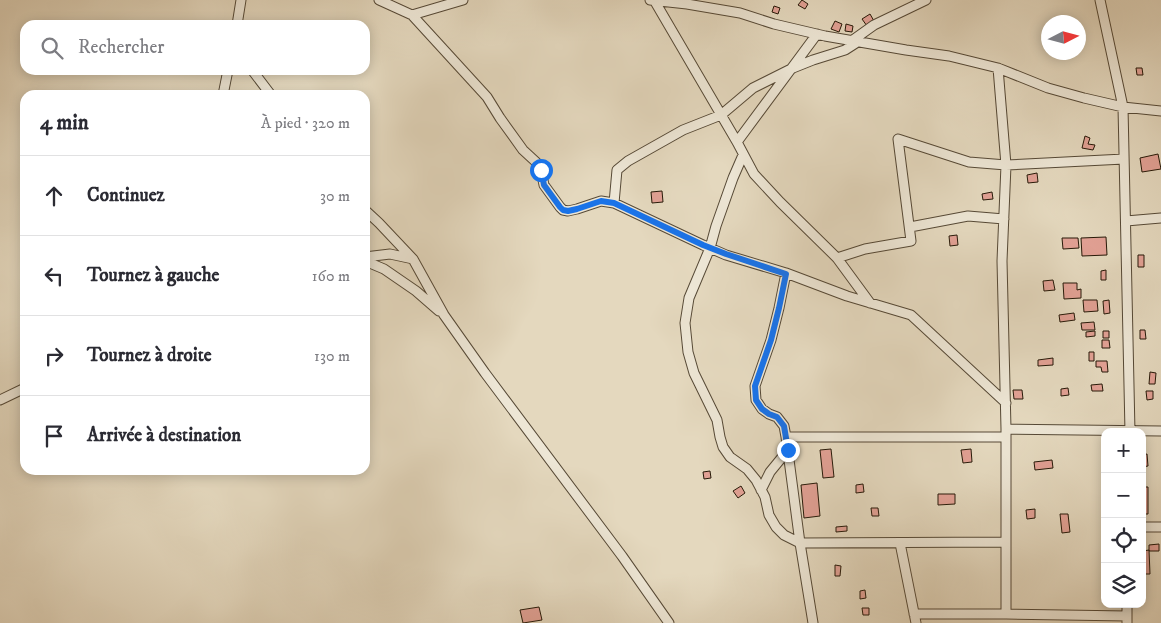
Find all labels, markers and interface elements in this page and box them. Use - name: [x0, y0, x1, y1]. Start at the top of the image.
- north arrow: [1041, 15, 1086, 60]
- search box: [20, 20, 370, 75]
- icon: search: [38, 34, 66, 62]
- text: Rechercher: [78, 36, 164, 59]
- text: 4 min: [40, 110, 89, 136]
- text: À pied · 320 m: [261, 113, 350, 133]
- route start: [530, 159, 553, 182]
- icon: ahead: [40, 182, 68, 210]
- text: Continuez: [87, 184, 165, 207]
- text: 30 m: [320, 186, 350, 206]
- icon: left: [40, 262, 68, 290]
- text: Tournez à gauche: [87, 264, 219, 287]
- text: 160 m: [312, 266, 350, 286]
- icon: right: [40, 342, 68, 370]
- text: Tournez à droite: [87, 344, 212, 367]
- text: 130 m: [314, 346, 350, 366]
- icon: arrive: [40, 422, 68, 450]
- text: Arrivée à destination: [87, 424, 241, 447]
- map controls: [1101, 428, 1146, 608]
- button: +: [1101, 428, 1146, 473]
- route end: [777, 439, 800, 462]
- button: −: [1101, 473, 1146, 518]
- button: locate: [1101, 518, 1146, 563]
- button: layers: [1101, 563, 1146, 608]

